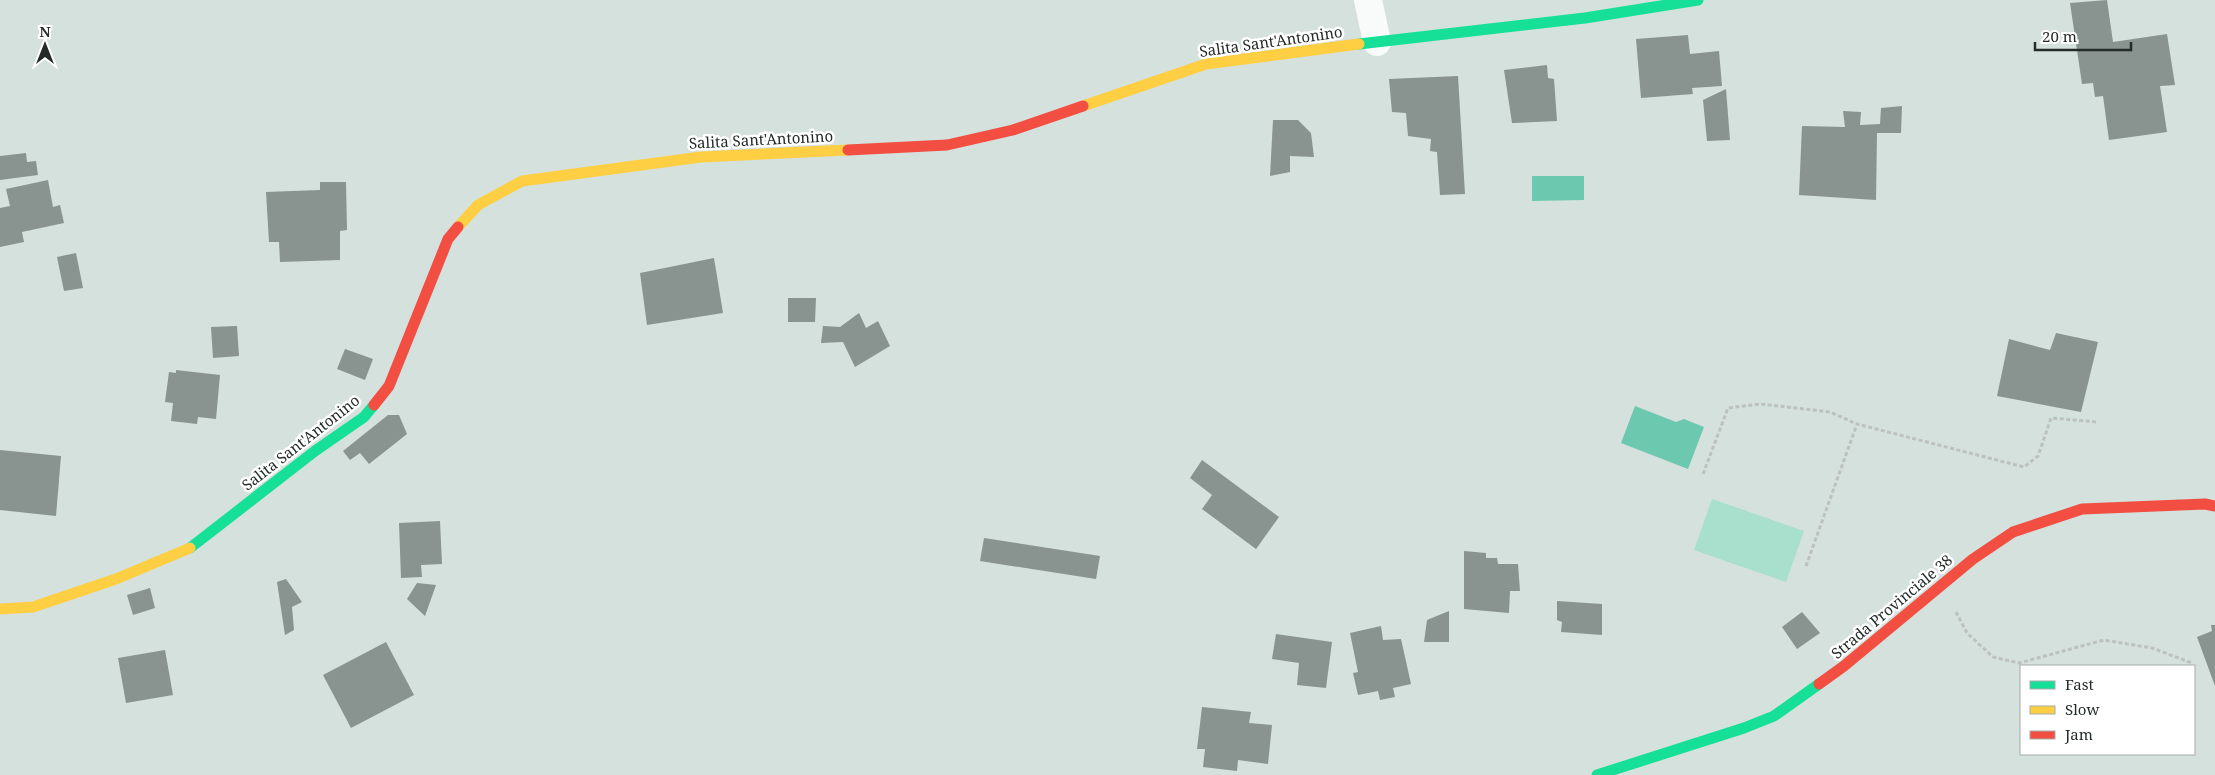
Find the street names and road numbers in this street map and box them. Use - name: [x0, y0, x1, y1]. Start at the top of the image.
- street label: Salita Sant'Antonino: [1198, 21, 1344, 61]
- street label: Salita Sant'Antonino: [688, 125, 834, 153]
- street label: Salita Sant'Antonino: [237, 390, 363, 495]
- street label: Strada Provinciale 38: [1827, 550, 1956, 663]

